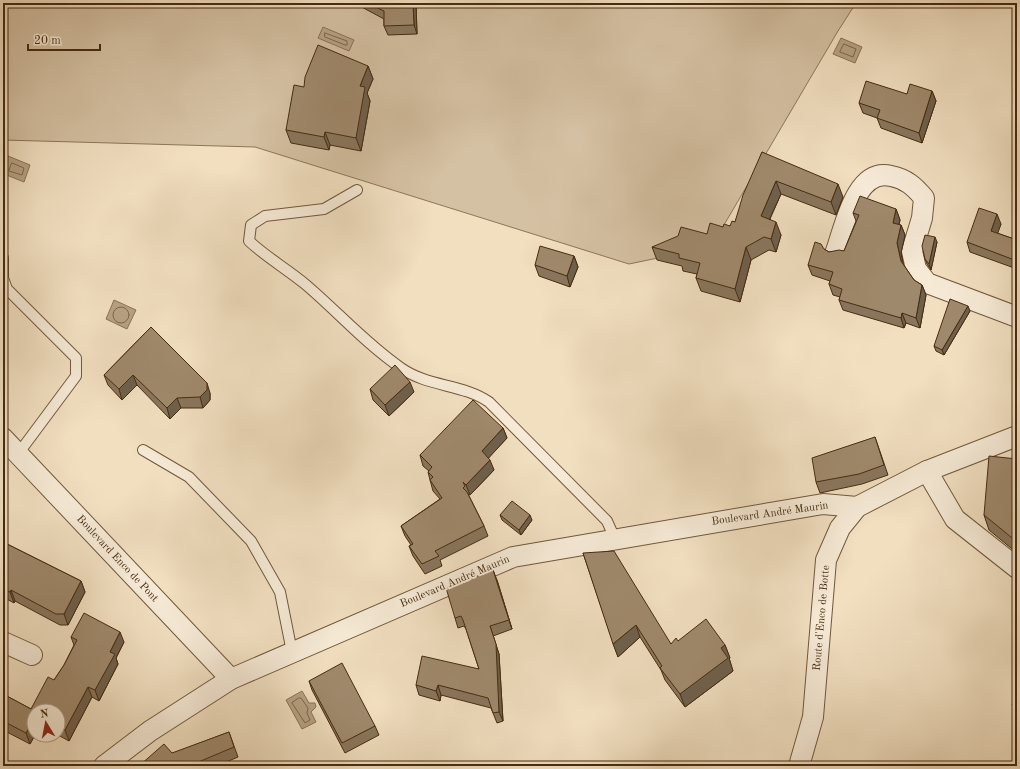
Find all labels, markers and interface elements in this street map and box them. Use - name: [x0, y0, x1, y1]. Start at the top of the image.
- scale bar: [28, 26, 100, 52]
- text: 20 m: [34, 35, 61, 47]
- street label: Boulevard André Maurin: [711, 500, 829, 528]
- street label: Boulevard Enco de Pont: [74, 514, 160, 605]
- street label: Boulevard André Maurin: [399, 554, 511, 610]
- street label: Route d'Enco de Botte: [812, 565, 832, 671]
- north arrow: [26, 703, 66, 743]
- text: N: [39, 708, 50, 721]

